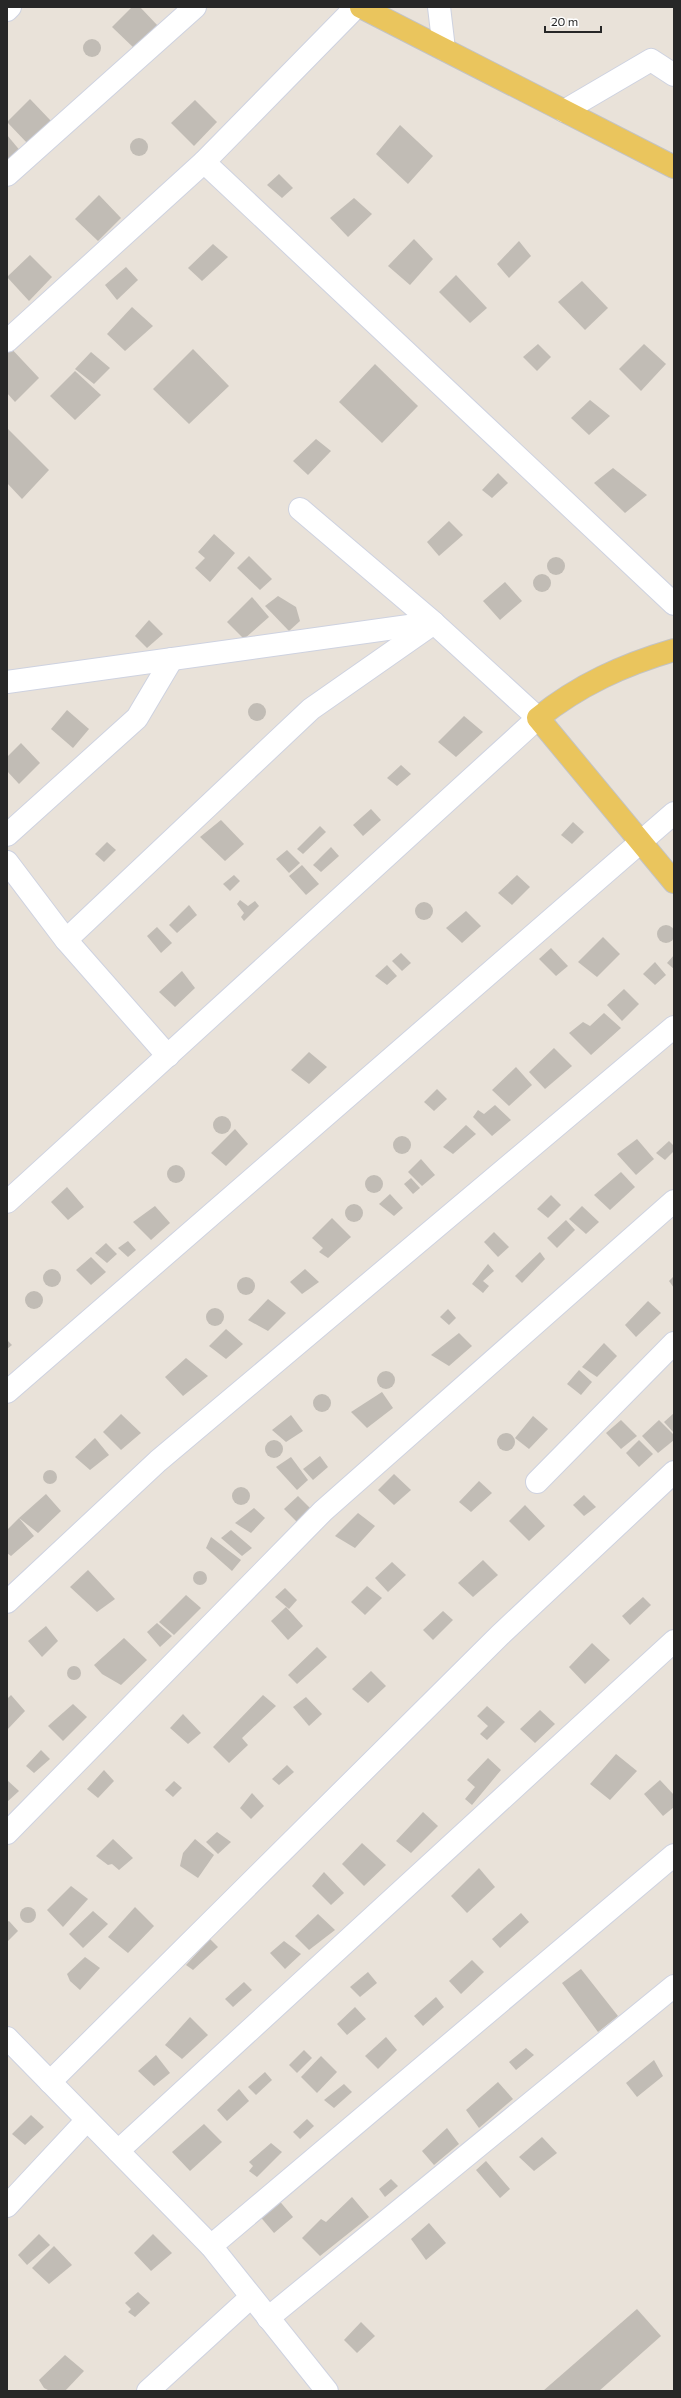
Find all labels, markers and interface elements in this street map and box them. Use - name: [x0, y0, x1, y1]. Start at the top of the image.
- scale bar: [545, 8, 601, 34]
- text: 20 m: [551, 14, 578, 28]

